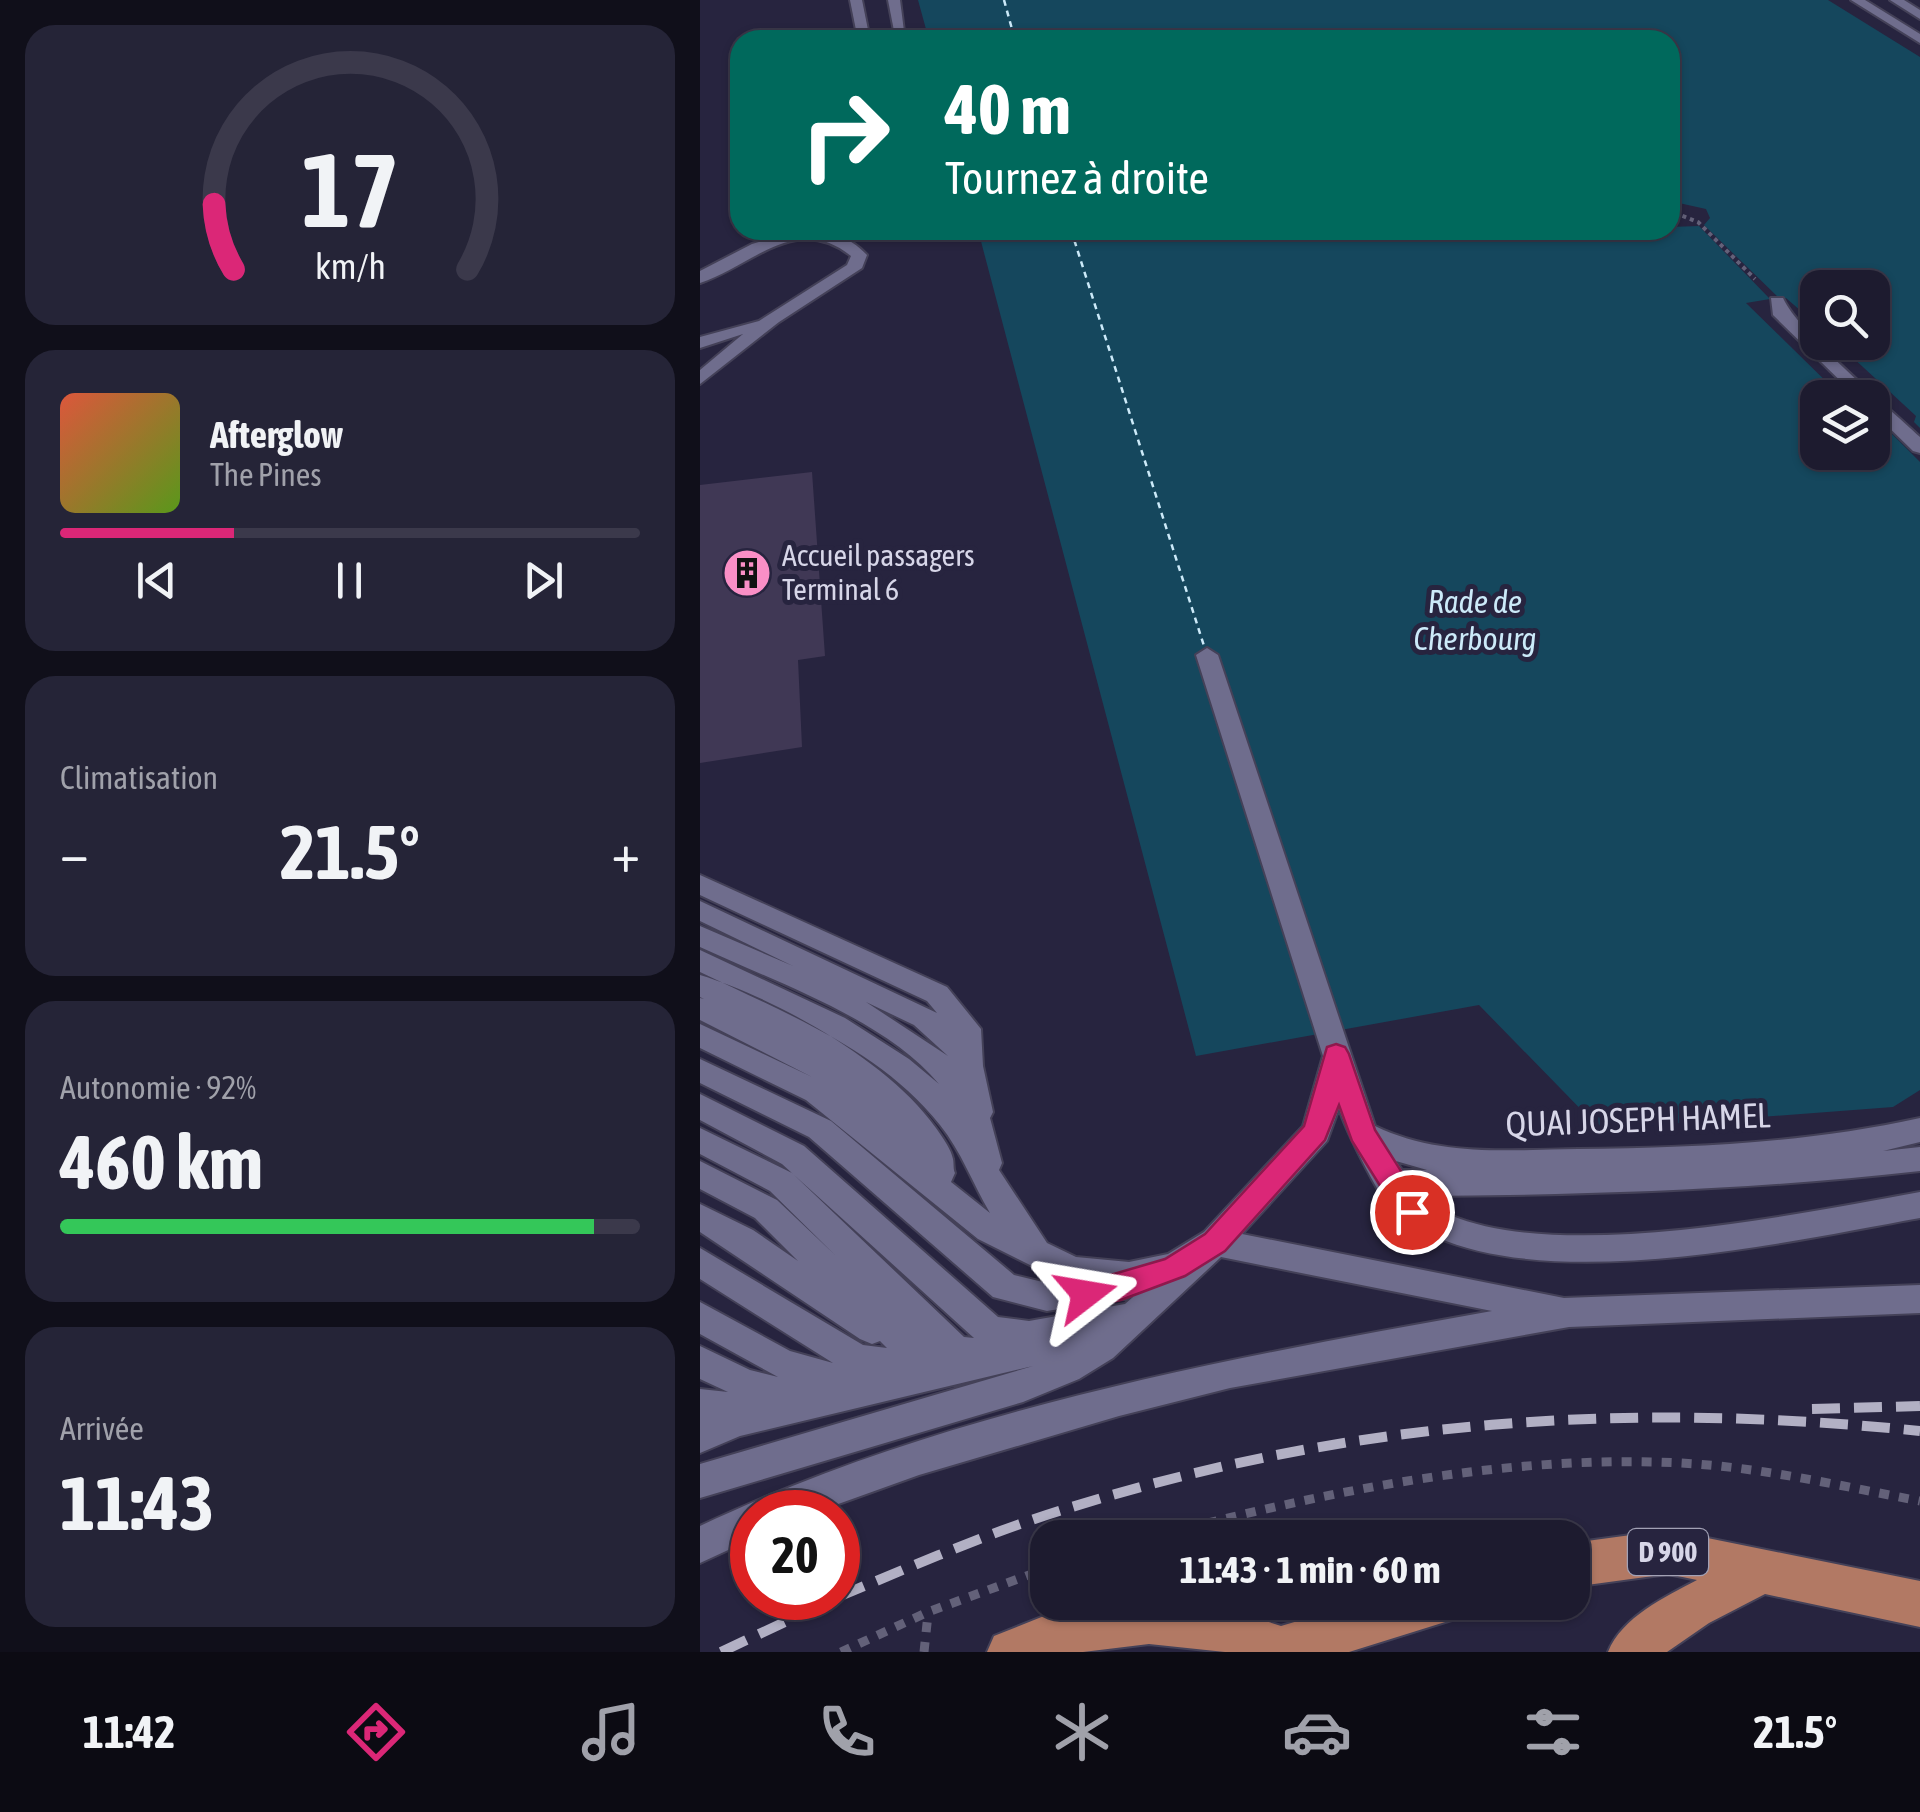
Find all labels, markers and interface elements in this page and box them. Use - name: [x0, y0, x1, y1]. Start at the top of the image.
- text: 40 m: [945, 69, 1071, 149]
- icon: right: [780, 70, 910, 200]
- text: 17: [301, 130, 399, 249]
- text: Tournez à droite: [945, 152, 1209, 204]
- text: km/h: [315, 246, 385, 287]
- map controls: [1800, 270, 1890, 470]
- button: search: [1800, 270, 1890, 360]
- button: layers: [1800, 380, 1890, 470]
- text: Afterglow: [210, 413, 343, 456]
- text: The Pines: [210, 456, 322, 493]
- place label: Accueil passagers Terminal 6: [782, 538, 975, 606]
- building icon: Accueil passagers Terminal 6: [721, 547, 773, 599]
- icon: previous: [129, 553, 184, 608]
- icon: pause: [322, 553, 377, 608]
- icon: next: [516, 553, 571, 608]
- water label: Rade de Cherbourg: [1413, 583, 1537, 657]
- text: Climatisation: [60, 759, 218, 796]
- text: 21.5°: [280, 809, 420, 895]
- text: −: [60, 821, 89, 884]
- text: +: [611, 821, 640, 884]
- text: Autonomie · 92%: [60, 1069, 256, 1106]
- street label: QUAI JOSEPH HAMEL: [1505, 1094, 1771, 1144]
- text: 460 km: [60, 1119, 263, 1205]
- pin: [1370, 1170, 1455, 1255]
- icon: arrive: [1385, 1185, 1440, 1240]
- position arrow: [1034, 1242, 1138, 1346]
- text: Arrivée: [60, 1410, 144, 1447]
- text: 11:43: [60, 1460, 214, 1546]
- speed limit sign: 20: [730, 1490, 860, 1620]
- road number: D 900: [1628, 1529, 1708, 1575]
- text: 11:43 · 1 min · 60 m: [1179, 1548, 1441, 1591]
- icon: directions: [341, 1697, 411, 1767]
- icon: music: [576, 1697, 646, 1767]
- icon: phone: [812, 1697, 882, 1767]
- icon: climate: [1047, 1697, 1117, 1767]
- icon: car: [1282, 1697, 1352, 1767]
- icon: filters: [1518, 1697, 1588, 1767]
- text: 11:42: [83, 1706, 175, 1758]
- text: 21.5°: [1753, 1706, 1837, 1758]

